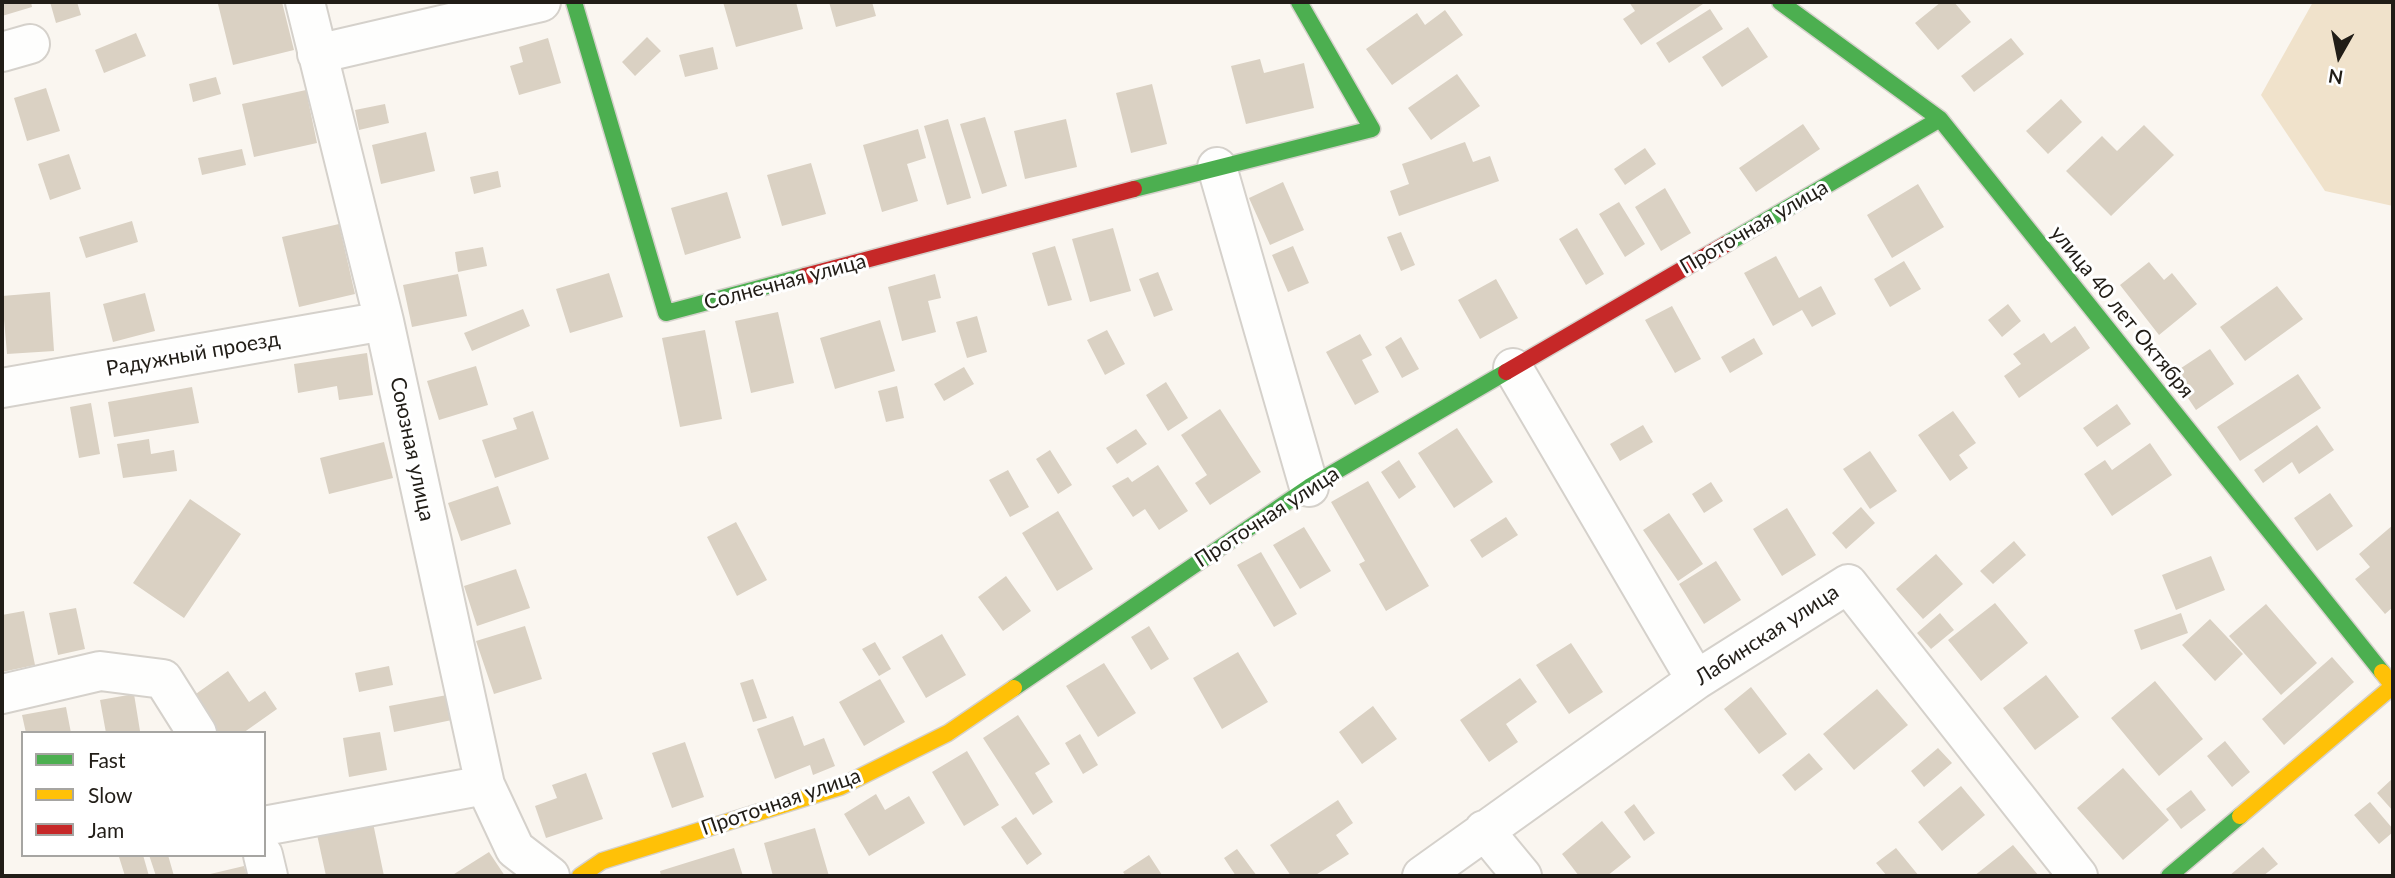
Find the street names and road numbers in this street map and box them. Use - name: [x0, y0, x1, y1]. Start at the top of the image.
- street label: Проточная улица: [1675, 174, 1833, 280]
- street label: улица 40 лет Октября: [2045, 221, 2199, 403]
- street label: Солнечная улица: [701, 248, 869, 316]
- street label: Радужный проезд: [104, 326, 282, 382]
- street label: Союзная улица: [384, 375, 440, 523]
- street label: Проточная улица: [1190, 461, 1344, 573]
- street label: Лабинская улица: [1691, 579, 1843, 691]
- street label: Проточная улица: [698, 763, 864, 841]

